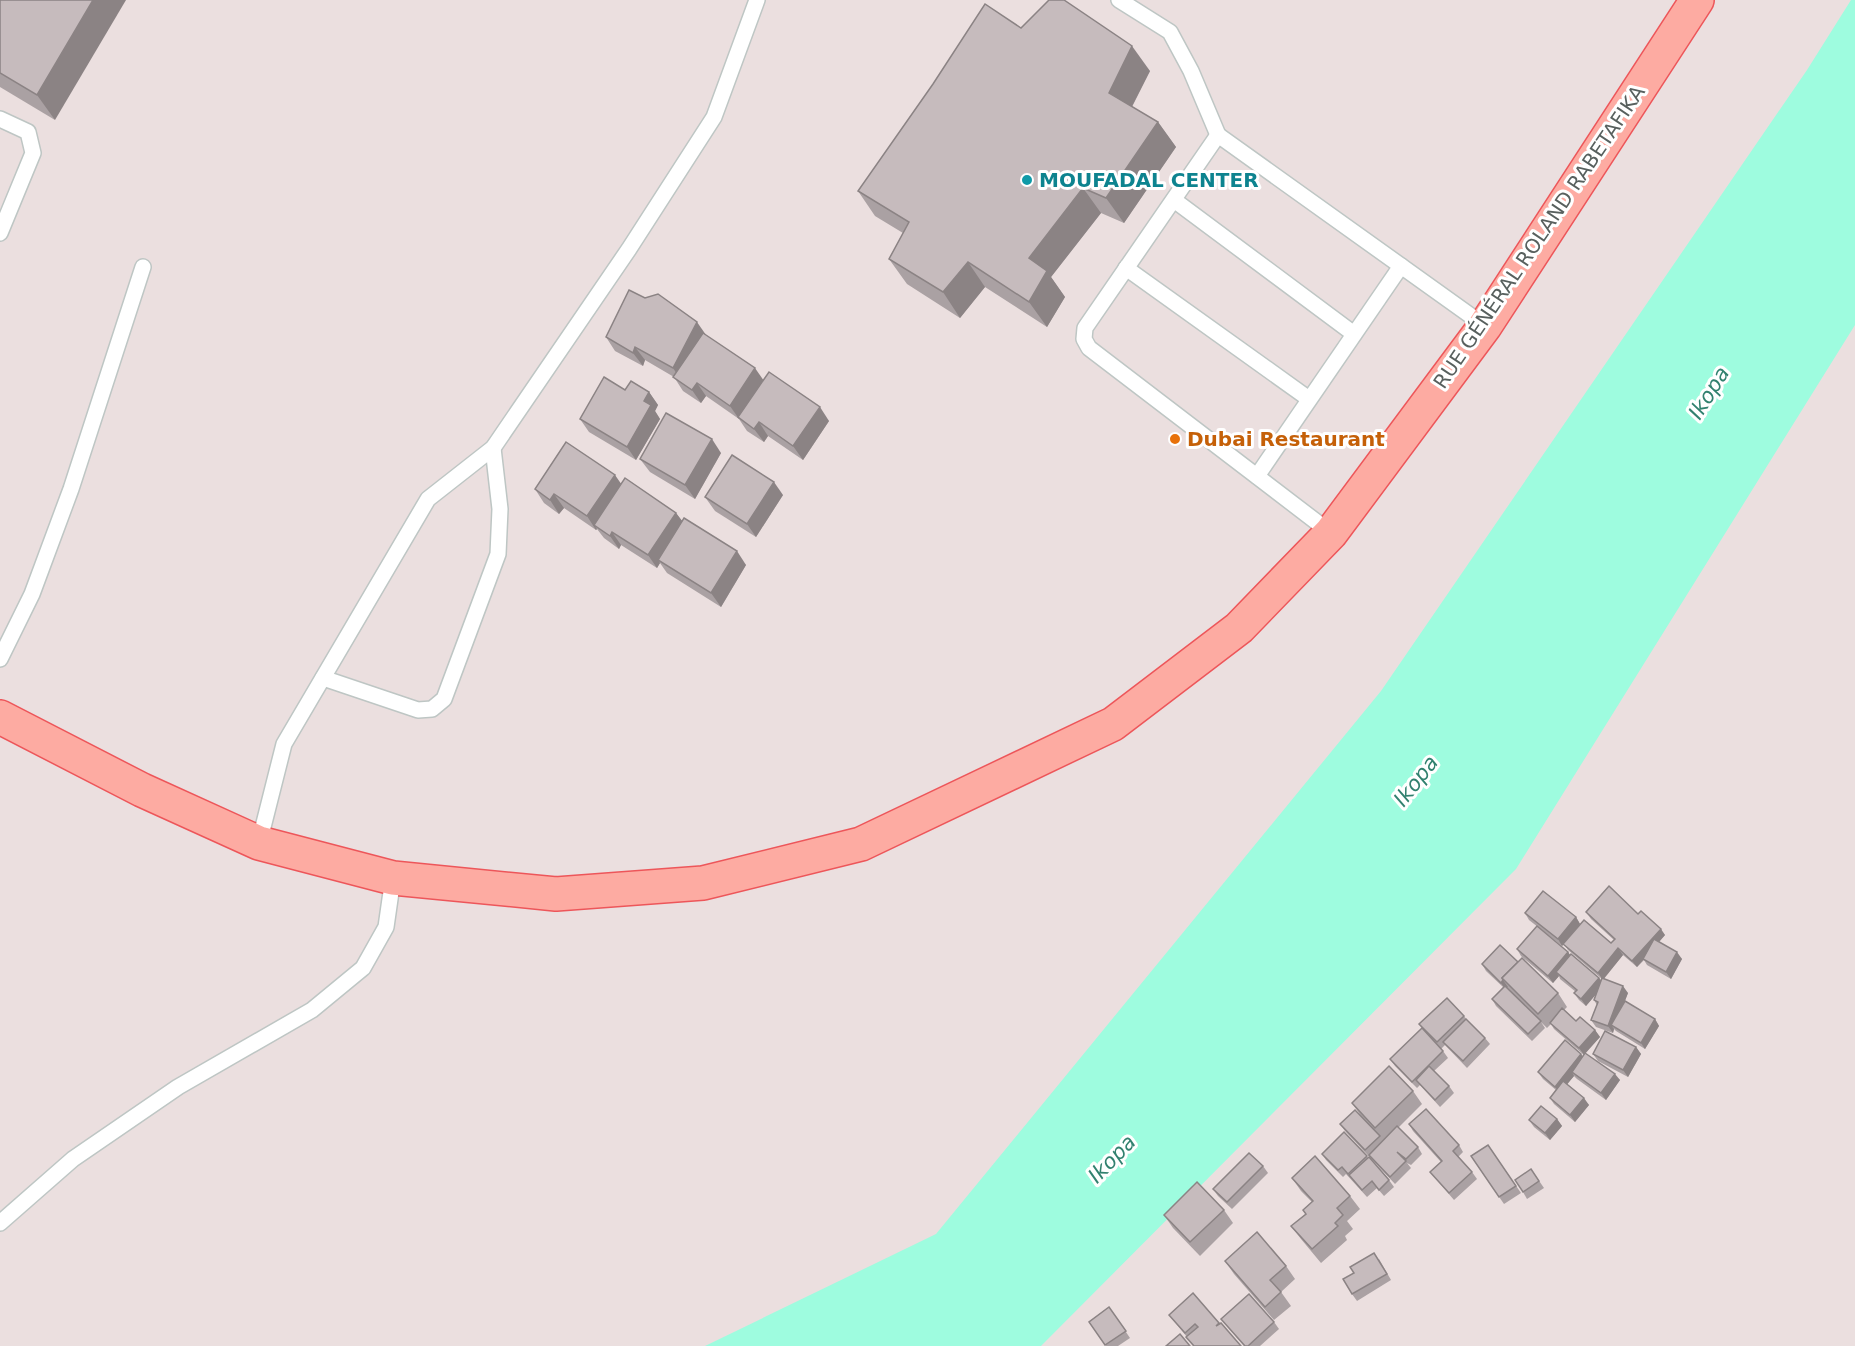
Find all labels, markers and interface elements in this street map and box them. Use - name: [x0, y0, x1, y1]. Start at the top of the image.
- street label: RUE GÉNÉRAL ROLAND RABETAFIKA: [1428, 81, 1650, 393]
- place label: MOUFADAL CENTER: [1039, 168, 1259, 192]
- marker: MOUFADAL CENTER: [1020, 173, 1034, 187]
- water label: Ikopa: [1684, 362, 1734, 424]
- place label: Dubai Restaurant: [1187, 427, 1385, 451]
- marker: Dubai Restaurant: [1168, 432, 1182, 446]
- water label: Ikopa: [1389, 751, 1443, 811]
- water label: Ikopa: [1083, 1130, 1141, 1188]

